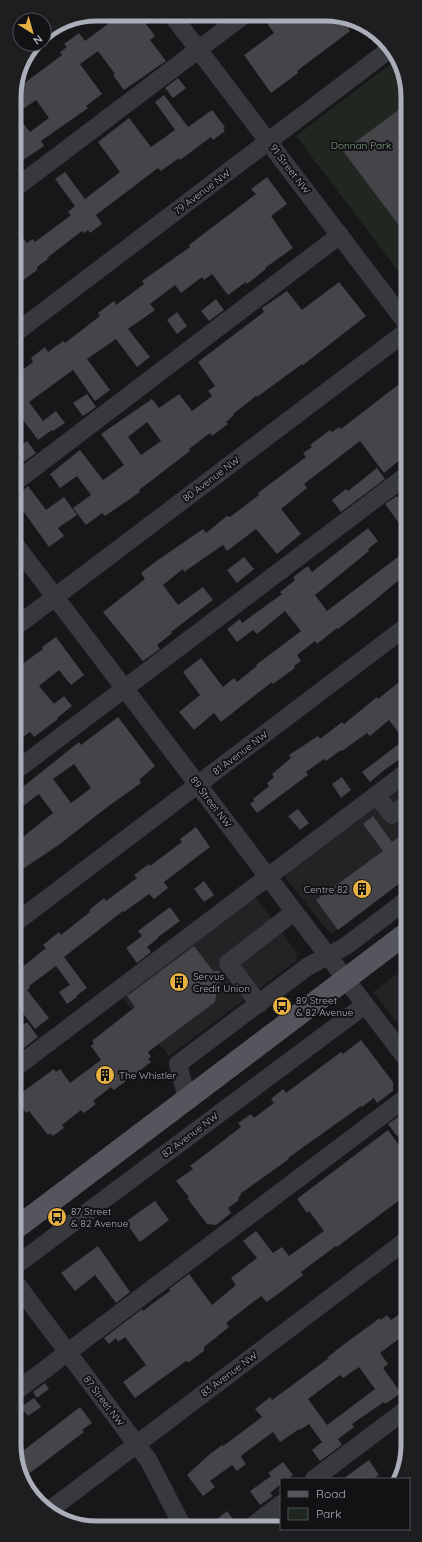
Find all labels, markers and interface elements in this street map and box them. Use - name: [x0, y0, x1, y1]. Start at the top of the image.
- north arrow: [12, 12, 52, 52]
- text: N: [31, 32, 45, 48]
- park label: Donnan Park: [331, 139, 391, 152]
- street label: 91 Street NW: [267, 141, 313, 197]
- street label: 79 Avenue NW: [171, 166, 233, 217]
- street label: 80 Avenue NW: [180, 453, 242, 505]
- street label: 81 Avenue NW: [210, 728, 270, 778]
- street label: 89 Street NW: [188, 774, 235, 830]
- building icon: Centre 82: [351, 878, 373, 900]
- place label: Centre 82: [304, 883, 348, 896]
- place label: Servus Credit Union: [193, 970, 250, 995]
- building icon: Servus Credit Union: [168, 971, 190, 993]
- place label: 89 Street & 82 Avenue: [296, 994, 354, 1019]
- bus stop icon: 89 Street & 82 Avenue: [271, 995, 293, 1017]
- building icon: The Whistler: [94, 1064, 116, 1086]
- place label: The Whistler: [119, 1069, 177, 1082]
- street label: 82 Avenue NW: [159, 1109, 221, 1161]
- place label: 87 Street & 82 Avenue: [71, 1205, 129, 1230]
- bus stop icon: 87 Street & 82 Avenue: [46, 1206, 68, 1228]
- street label: 83 Avenue NW: [198, 1348, 260, 1399]
- street label: 87 Street NW: [81, 1373, 127, 1429]
- legend: [280, 1478, 410, 1530]
- text: Road: [316, 1486, 346, 1501]
- text: Park: [316, 1506, 341, 1521]

